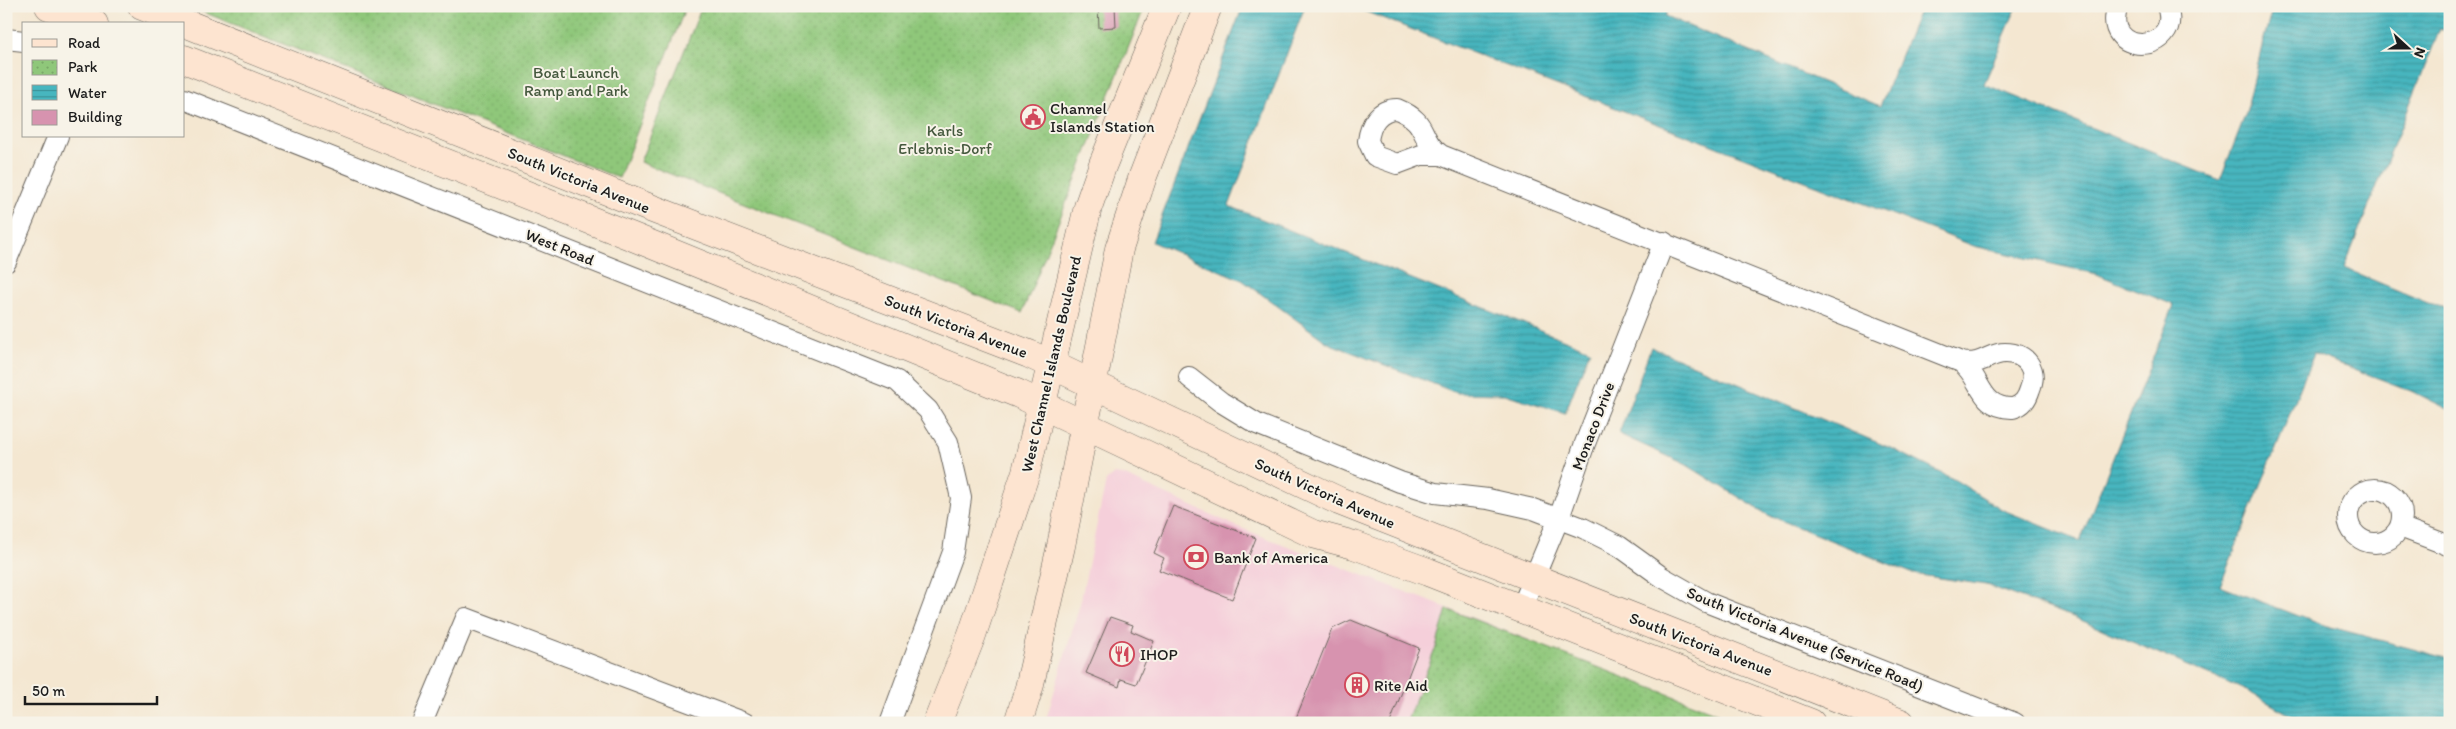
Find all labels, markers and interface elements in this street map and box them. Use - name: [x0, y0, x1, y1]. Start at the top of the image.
- legend: [22, 22, 185, 138]
- north arrow: [2384, 22, 2434, 72]
- text: Road: [68, 34, 101, 52]
- text: N: [2410, 45, 2429, 60]
- text: Park: [68, 58, 98, 76]
- park label: Boat Launch Ramp and Park: [524, 63, 629, 100]
- text: Water: [68, 84, 107, 102]
- place label: Channel Islands Station: [1050, 99, 1155, 136]
- public building icon: Channel Islands Station: [1020, 104, 1046, 130]
- text: Building: [68, 108, 122, 126]
- park label: Karls Erlebnis-Dorf: [898, 121, 993, 158]
- street label: South Victoria Avenue: [505, 143, 653, 217]
- street label: West Road: [523, 225, 597, 270]
- street label: West Channel Islands Boulevard: [1017, 254, 1085, 474]
- street label: South Victoria Avenue: [882, 290, 1030, 362]
- street label: Monaco Drive: [1568, 379, 1618, 473]
- street label: South Victoria Avenue: [1252, 453, 1398, 533]
- bank icon: Bank of America: [1183, 544, 1209, 570]
- place label: Bank of America: [1214, 548, 1328, 567]
- street label: South Victoria Avenue (Service Road): [1684, 583, 1926, 695]
- street label: South Victoria Avenue: [1627, 608, 1775, 680]
- restaurant icon: IHOP: [1109, 641, 1135, 667]
- place label: IHOP: [1140, 645, 1178, 664]
- building icon: Rite Aid: [1344, 672, 1370, 698]
- scale bar: [25, 674, 158, 706]
- place label: Rite Aid: [1374, 676, 1428, 695]
- text: 50 m: [32, 682, 65, 700]

